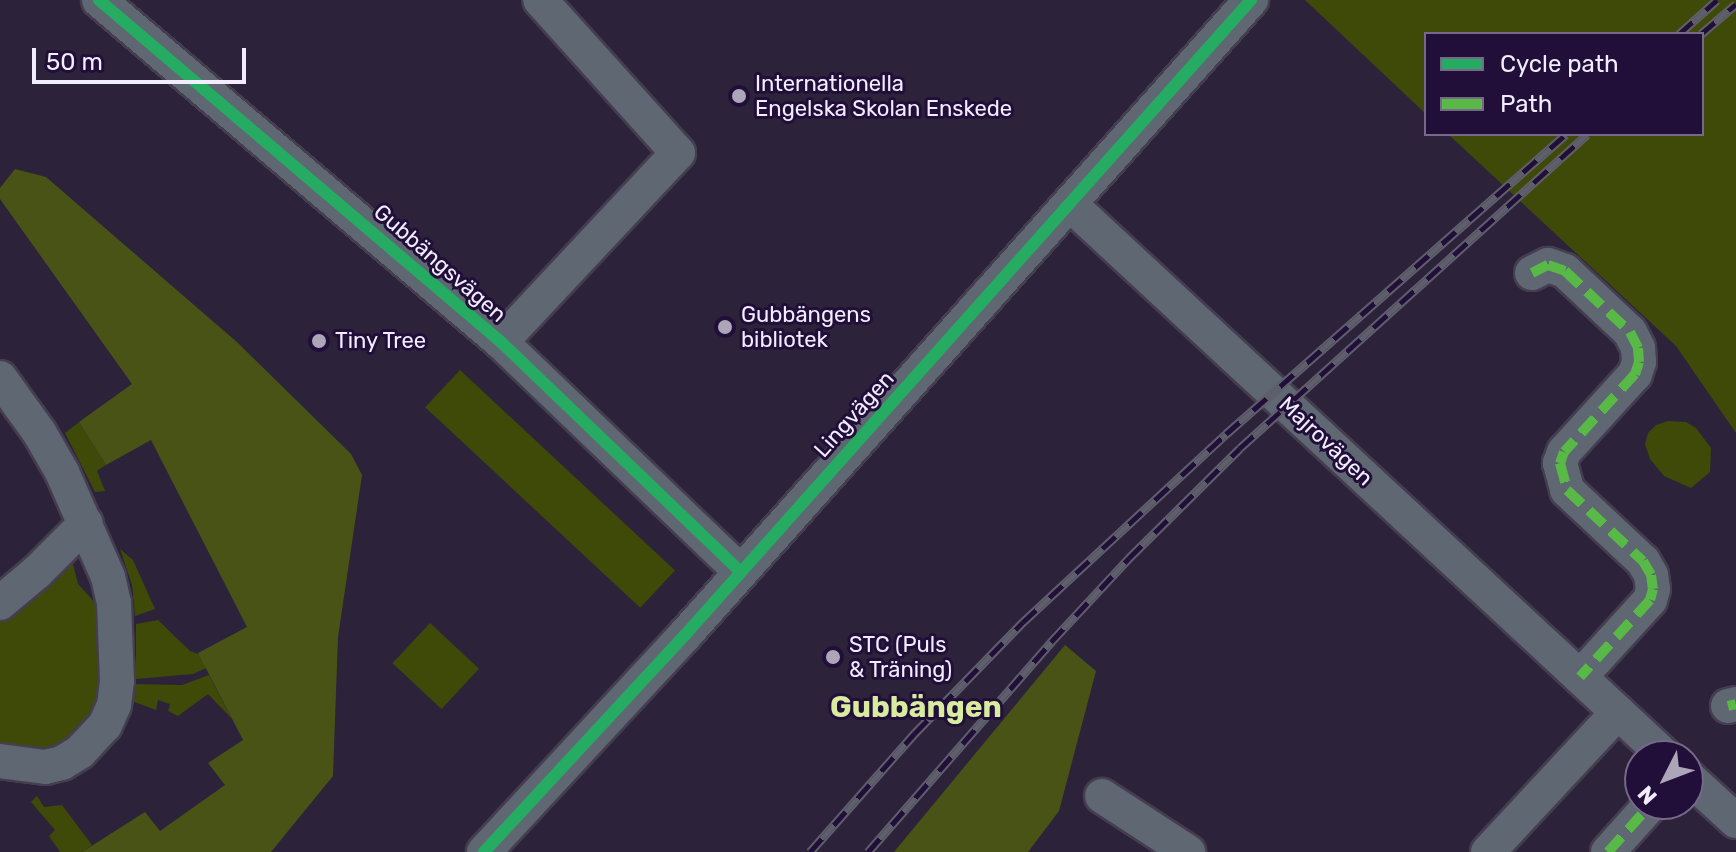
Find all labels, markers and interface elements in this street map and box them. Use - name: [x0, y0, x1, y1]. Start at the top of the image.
- scale bar: [36, 32, 250, 82]
- legend: [1424, 32, 1704, 136]
- text: 50 m: [46, 48, 103, 76]
- text: Cycle path: [1500, 50, 1619, 78]
- place label: Internationella Engelska Skolan Enskede: [755, 70, 1012, 122]
- marker: Internationella Engelska Skolan Enskede: [730, 87, 748, 105]
- text: Path: [1500, 90, 1552, 118]
- street label: Gubbängsvägen: [369, 198, 511, 328]
- place label: Gubbängens bibliotek: [741, 301, 871, 352]
- marker: Gubbängens bibliotek: [716, 318, 734, 336]
- place label: Tiny Tree: [335, 328, 427, 354]
- marker: Tiny Tree: [310, 332, 328, 350]
- street label: Lingvägen: [808, 365, 900, 463]
- street label: Majrovägen: [1274, 391, 1378, 491]
- place label: STC (Puls & Träning): [849, 631, 953, 682]
- marker: STC (Puls & Träning): [824, 648, 842, 666]
- district label: Gubbängen: [830, 689, 1002, 725]
- north arrow: [1624, 740, 1704, 820]
- text: N: [1632, 780, 1663, 810]

